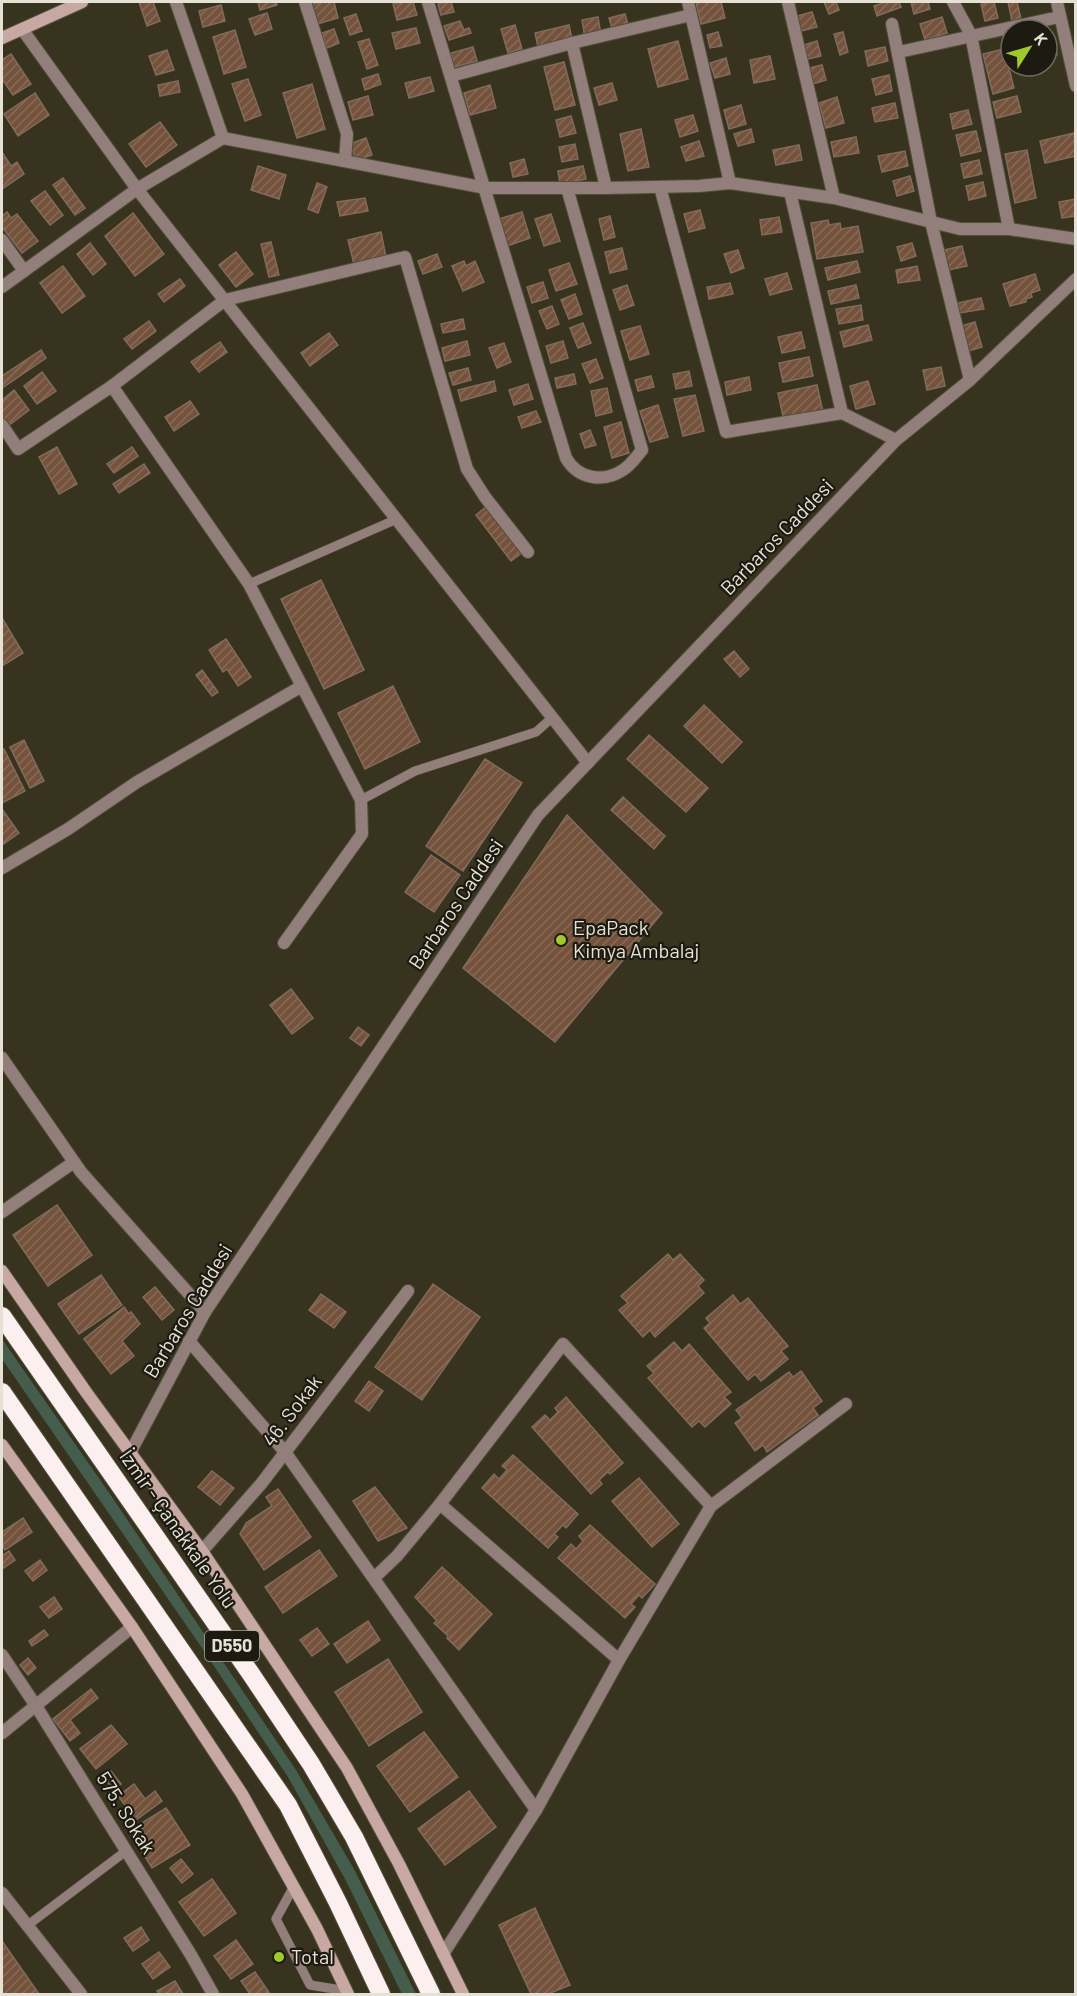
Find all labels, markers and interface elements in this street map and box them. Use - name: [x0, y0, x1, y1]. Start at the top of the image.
- north arrow: [999, 18, 1059, 78]
- text: K: [1031, 29, 1052, 48]
- street label: Barbaros Caddesi: [715, 473, 838, 599]
- street label: Barbaros Caddesi: [403, 834, 508, 973]
- place label: EpaPack Kimya Ambalaj: [573, 915, 699, 962]
- marker: EpaPack Kimya Ambalaj: [554, 933, 568, 947]
- street label: Barbaros Caddesi: [138, 1239, 237, 1382]
- street label: 46. Sokak: [256, 1370, 326, 1451]
- street label: İzmir - Çanakkale Yolu: [115, 1445, 242, 1612]
- road number: D550: [205, 1631, 259, 1661]
- street label: 575. Sokak: [92, 1767, 161, 1858]
- place label: Total: [291, 1944, 334, 1968]
- marker: Total: [272, 1950, 286, 1964]

